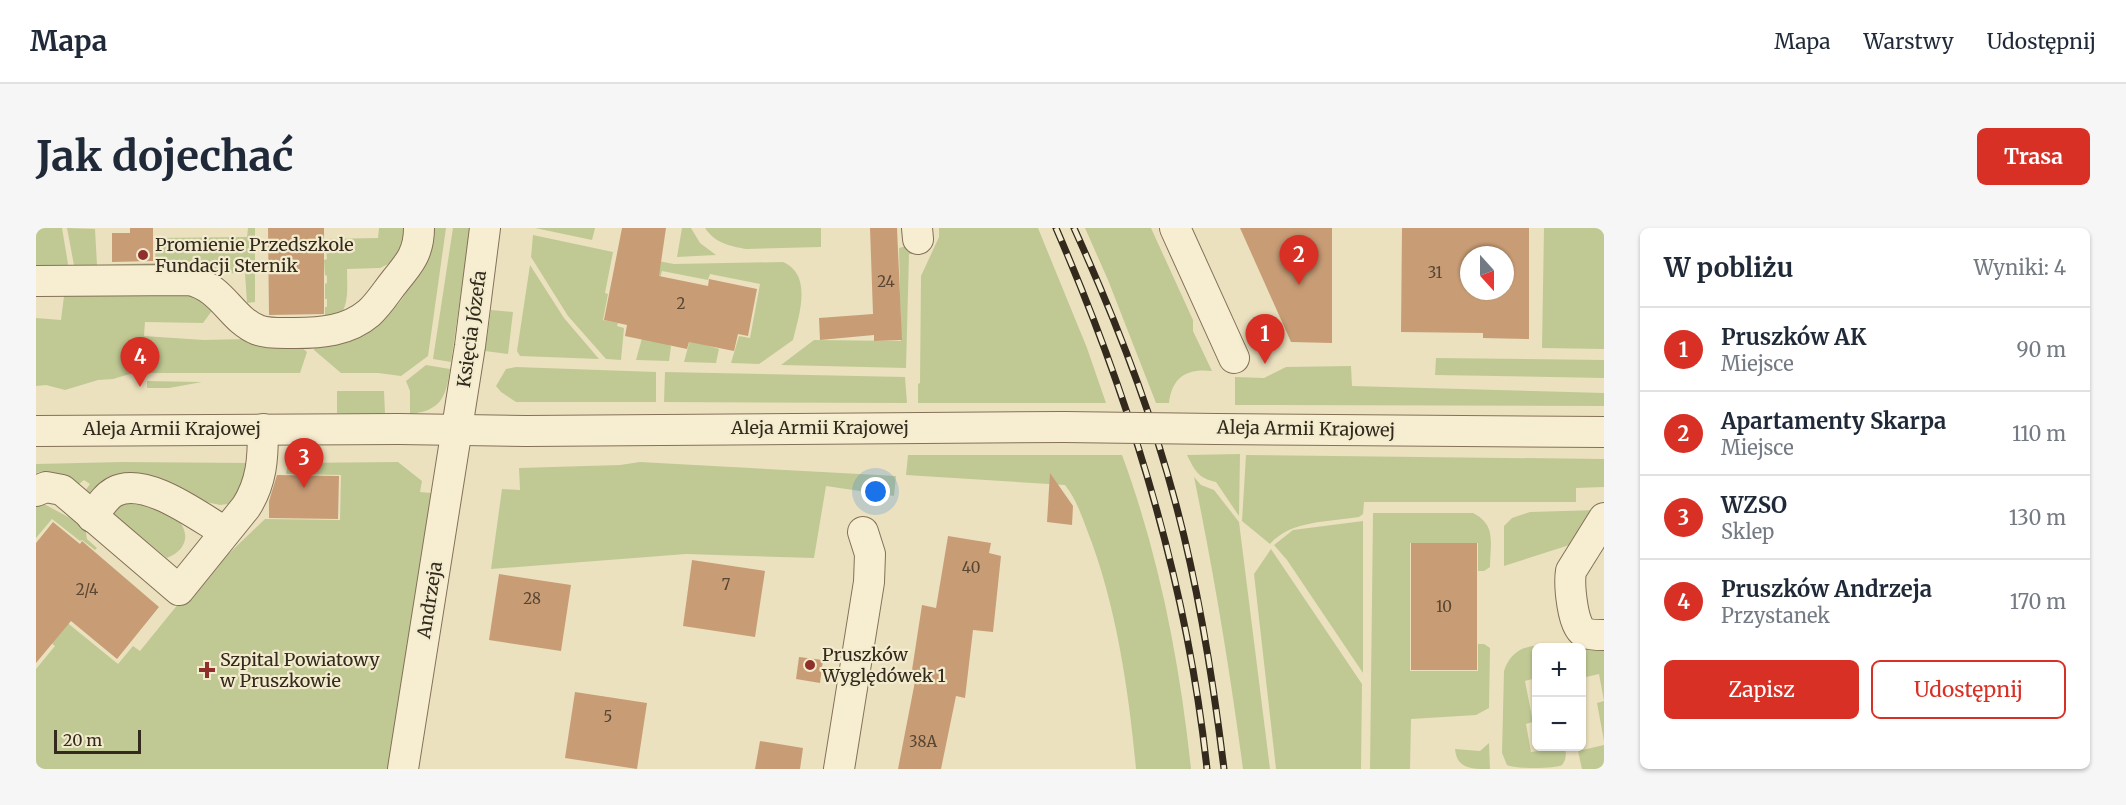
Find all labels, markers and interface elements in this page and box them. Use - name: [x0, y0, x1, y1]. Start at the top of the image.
- text: Mapa: [30, 23, 107, 59]
- text: Mapa: [1774, 28, 1831, 55]
- text: Warstwy: [1864, 28, 1954, 55]
- text: Udostępnij: [1987, 28, 2096, 55]
- button: Trasa: [1977, 128, 2090, 185]
- text: Jak dojechać: [36, 130, 294, 182]
- place label: Promienie Przedszkole Fundacji Sternik: [155, 233, 354, 277]
- pin: 2: [1280, 236, 1318, 285]
- north arrow: [1460, 246, 1514, 300]
- marker: Promienie Przedszkole Fundacji Sternik: [136, 248, 150, 262]
- text: W pobliżu: [1664, 251, 1793, 284]
- text: Wyniki: 4: [1974, 255, 2066, 280]
- house number: 31: [1428, 263, 1443, 282]
- street label: Księcia Józefa: [452, 269, 491, 389]
- house number: 24: [877, 272, 895, 291]
- house number: 2: [677, 294, 686, 313]
- pin: 1: [1246, 314, 1284, 364]
- text: Pruszków AK: [1721, 323, 1866, 351]
- text: 1: [1679, 337, 1688, 362]
- text: 90 m: [2016, 337, 2066, 362]
- pin: 4: [120, 338, 160, 387]
- text: Miejsce: [1721, 351, 1794, 376]
- text: Apartamenty Skarpa: [1721, 407, 1946, 435]
- street label: Aleja Armii Krajowej: [1216, 415, 1395, 442]
- street label: Aleja Armii Krajowej: [730, 416, 909, 439]
- street label: Aleja Armii Krajowej: [82, 417, 261, 440]
- text: 2: [1678, 421, 1689, 446]
- text: 110 m: [2012, 421, 2066, 446]
- text: Miejsce: [1721, 435, 1794, 460]
- pin: 3: [284, 438, 324, 488]
- your location: [861, 477, 890, 506]
- text: WZSO: [1721, 491, 1787, 519]
- text: 3: [1678, 505, 1689, 530]
- text: 130 m: [2009, 505, 2066, 530]
- text: Sklep: [1721, 519, 1774, 544]
- house number: 40: [962, 558, 980, 577]
- street label: Andrzeja: [412, 559, 447, 641]
- house number: 7: [722, 575, 731, 594]
- text: Pruszków Andrzeja: [1721, 575, 1932, 603]
- house number: 2/4: [76, 580, 98, 599]
- house number: 28: [523, 589, 541, 608]
- text: 4: [1677, 589, 1690, 614]
- text: 170 m: [2010, 589, 2066, 614]
- house number: 10: [1436, 597, 1452, 616]
- text: Przystanek: [1721, 603, 1830, 628]
- place label: Pruszków Wyględówek 1: [821, 643, 946, 687]
- map controls: [1532, 643, 1586, 751]
- button: +: [1532, 643, 1586, 697]
- place label: Szpital Powiatowy w Pruszkowie: [219, 648, 380, 692]
- marker: Pruszków Wyględówek 1: [803, 658, 817, 672]
- button: Zapisz: [1664, 660, 1859, 719]
- button: Udostępnij: [1871, 660, 2066, 719]
- marker: Szpital Powiatowy w Pruszkowie: [198, 661, 216, 679]
- button: −: [1532, 697, 1586, 751]
- house number: 5: [604, 707, 612, 726]
- scale bar: [54, 727, 141, 754]
- text: 20 m: [63, 730, 102, 750]
- house number: 38A: [909, 732, 937, 751]

